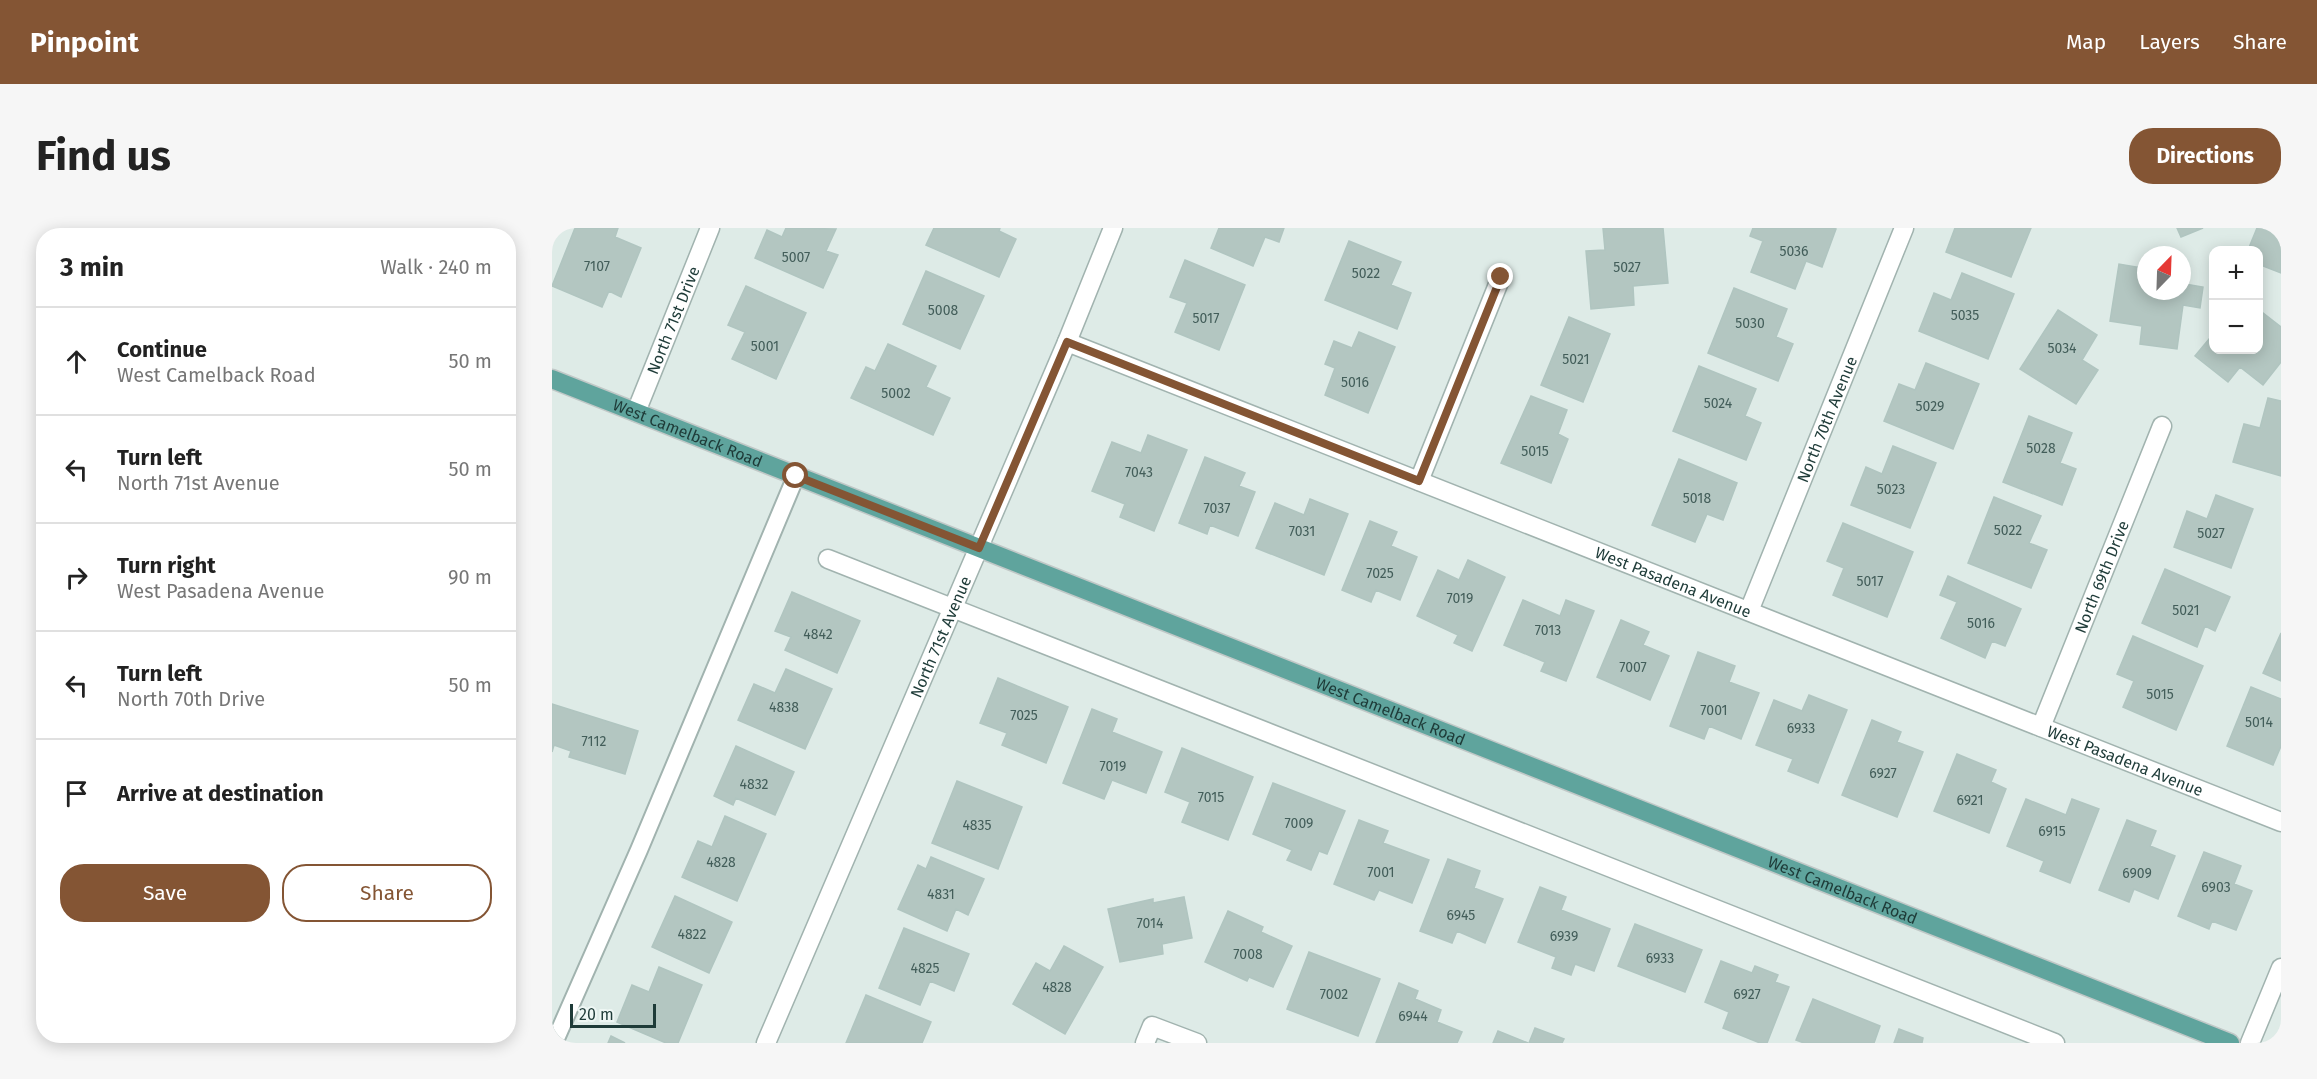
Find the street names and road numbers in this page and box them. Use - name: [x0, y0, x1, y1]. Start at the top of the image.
- street label: North 71st Drive: [643, 264, 704, 377]
- street label: North 70th Avenue: [1793, 353, 1861, 485]
- street label: West Camelback Road: [610, 395, 765, 471]
- street label: North 69th Drive: [2071, 518, 2133, 636]
- street label: West Pasadena Avenue: [1592, 543, 1754, 622]
- street label: North 71st Avenue: [906, 573, 975, 701]
- street label: West Camelback Road: [1313, 673, 1468, 749]
- street label: West Pasadena Avenue: [2044, 722, 2206, 800]
- street label: West Camelback Road: [1765, 852, 1920, 928]

